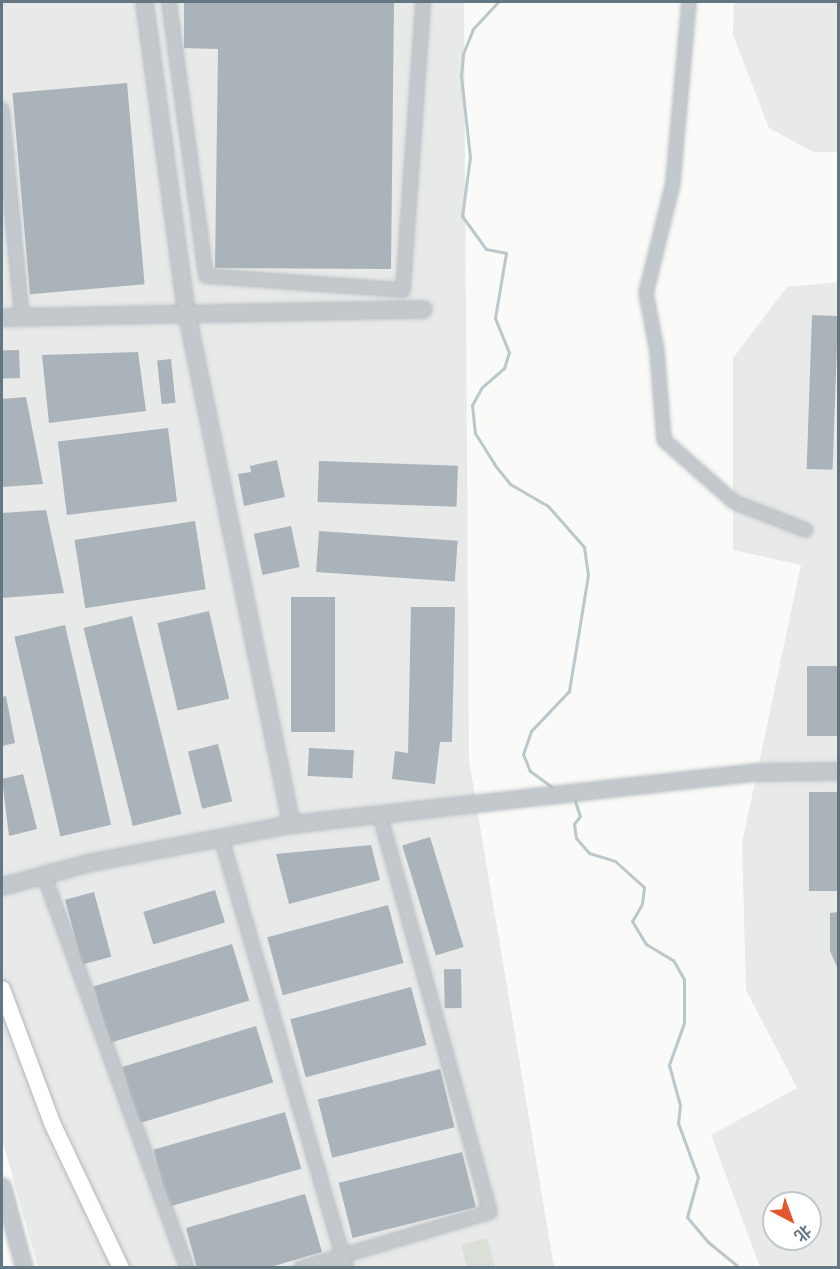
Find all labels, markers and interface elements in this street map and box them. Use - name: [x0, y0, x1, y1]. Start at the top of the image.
- north arrow: [762, 1191, 822, 1251]
- text: 北: [789, 1220, 816, 1247]

